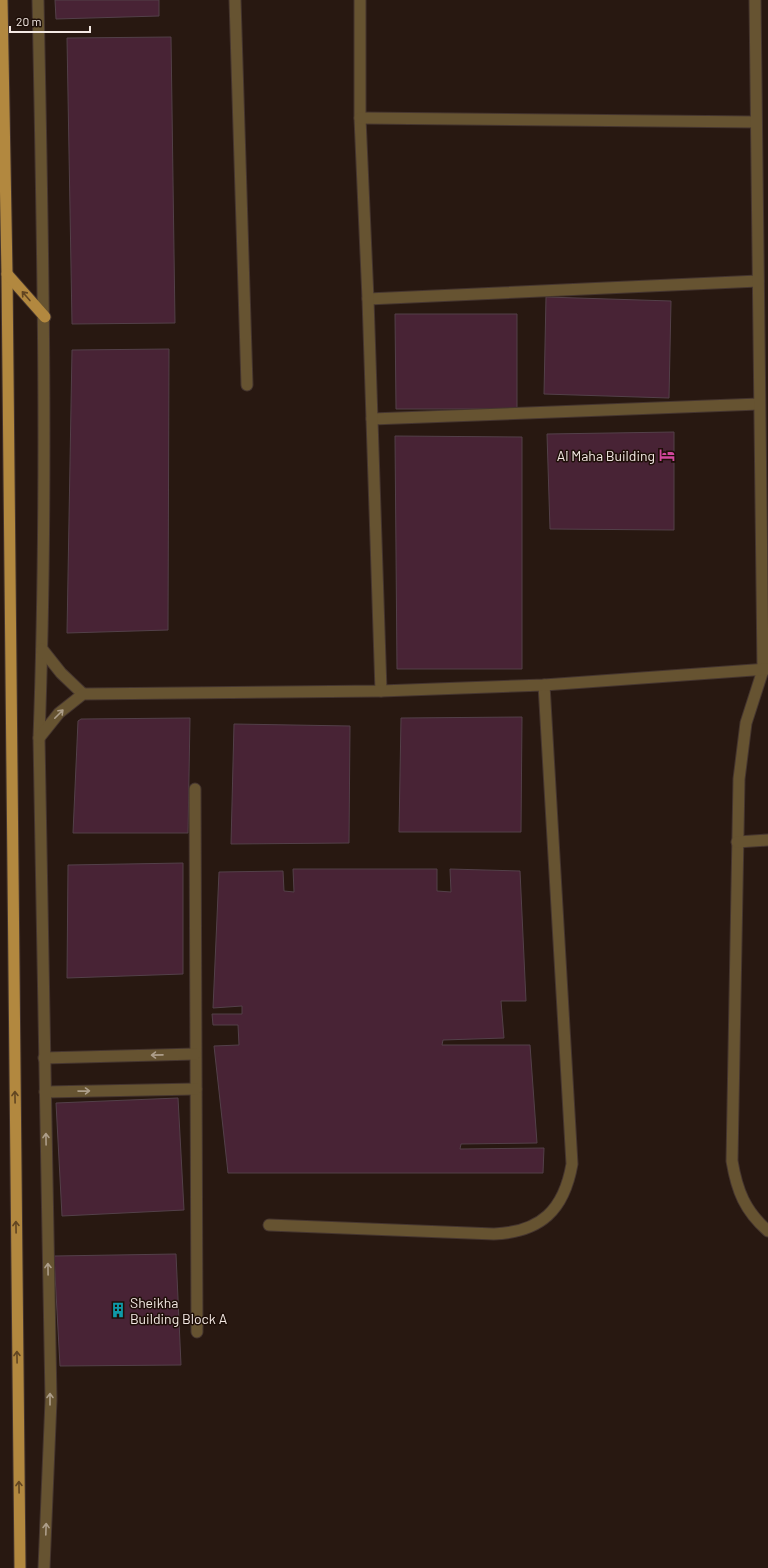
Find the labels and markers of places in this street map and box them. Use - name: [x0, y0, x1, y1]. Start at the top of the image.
- hotel icon: Al Maha Building: [658, 446, 676, 464]
- place label: Al Maha Building: [557, 447, 655, 464]
- place label: Sheikha Building Block A: [130, 1294, 228, 1327]
- building icon: Sheikha Building Block A: [109, 1301, 127, 1319]

